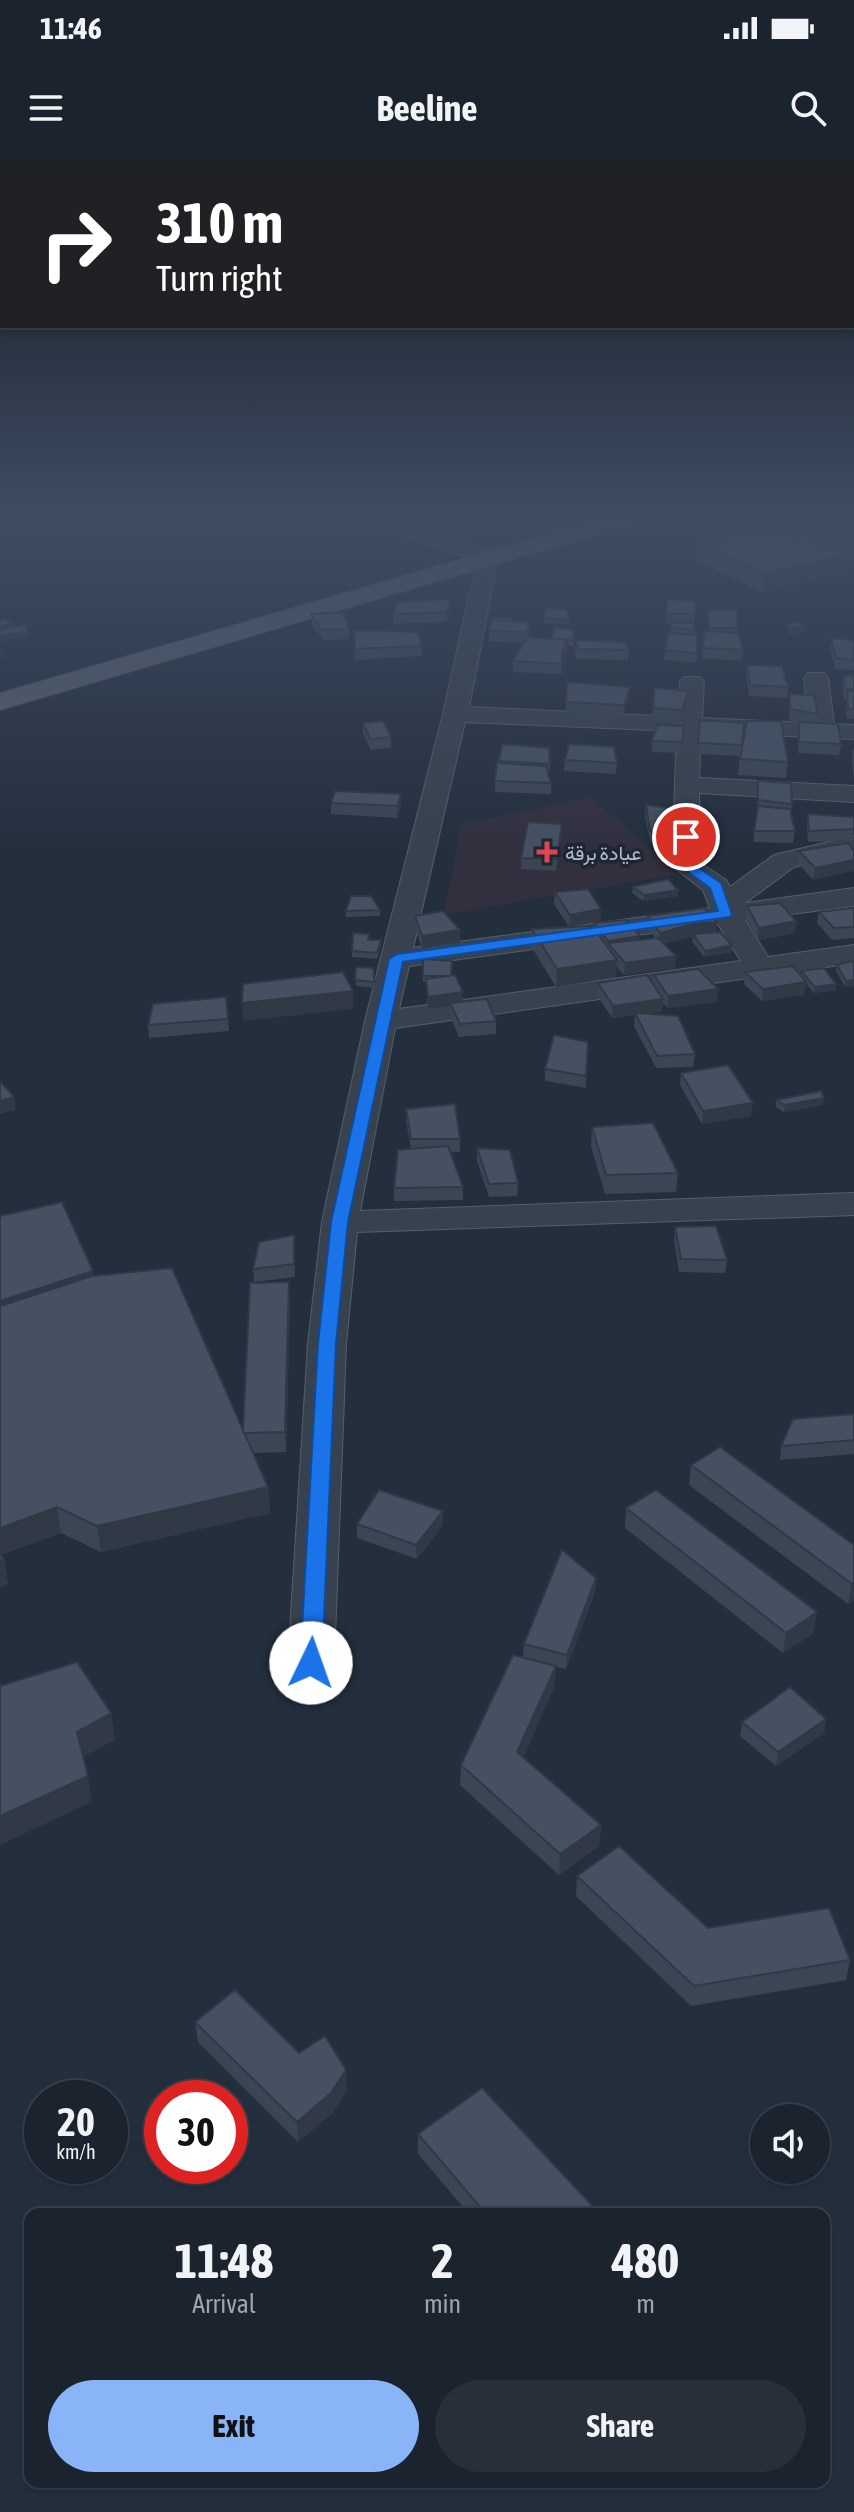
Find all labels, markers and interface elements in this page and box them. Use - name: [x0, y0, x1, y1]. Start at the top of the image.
- text: 11:46: [40, 11, 102, 45]
- icon: menu: [24, 86, 68, 130]
- icon: search: [786, 86, 830, 130]
- text: Beeline: [376, 87, 478, 129]
- text: 310 m: [156, 191, 283, 255]
- icon: right: [24, 192, 128, 296]
- text: Turn right: [156, 257, 283, 299]
- pin: [652, 803, 720, 871]
- icon: arrive: [664, 815, 708, 859]
- marker: عيادة برقة: [536, 841, 558, 863]
- place label: عيادة برقة: [565, 841, 641, 866]
- position arrow: [269, 1621, 353, 1705]
- speed limit sign: 30: [144, 2080, 248, 2184]
- text: 20: [57, 2099, 95, 2144]
- map controls: [750, 2104, 830, 2184]
- button: sound: [750, 2104, 830, 2184]
- text: km/h: [56, 2140, 96, 2163]
- text: 11:48: [175, 2233, 273, 2288]
- text: 2: [431, 2233, 454, 2288]
- text: 480: [612, 2233, 679, 2288]
- text: Arrival: [192, 2289, 256, 2319]
- text: min: [424, 2289, 461, 2319]
- text: m: [636, 2289, 655, 2319]
- button: Exit: [48, 2380, 419, 2472]
- button: Share: [435, 2380, 806, 2472]

